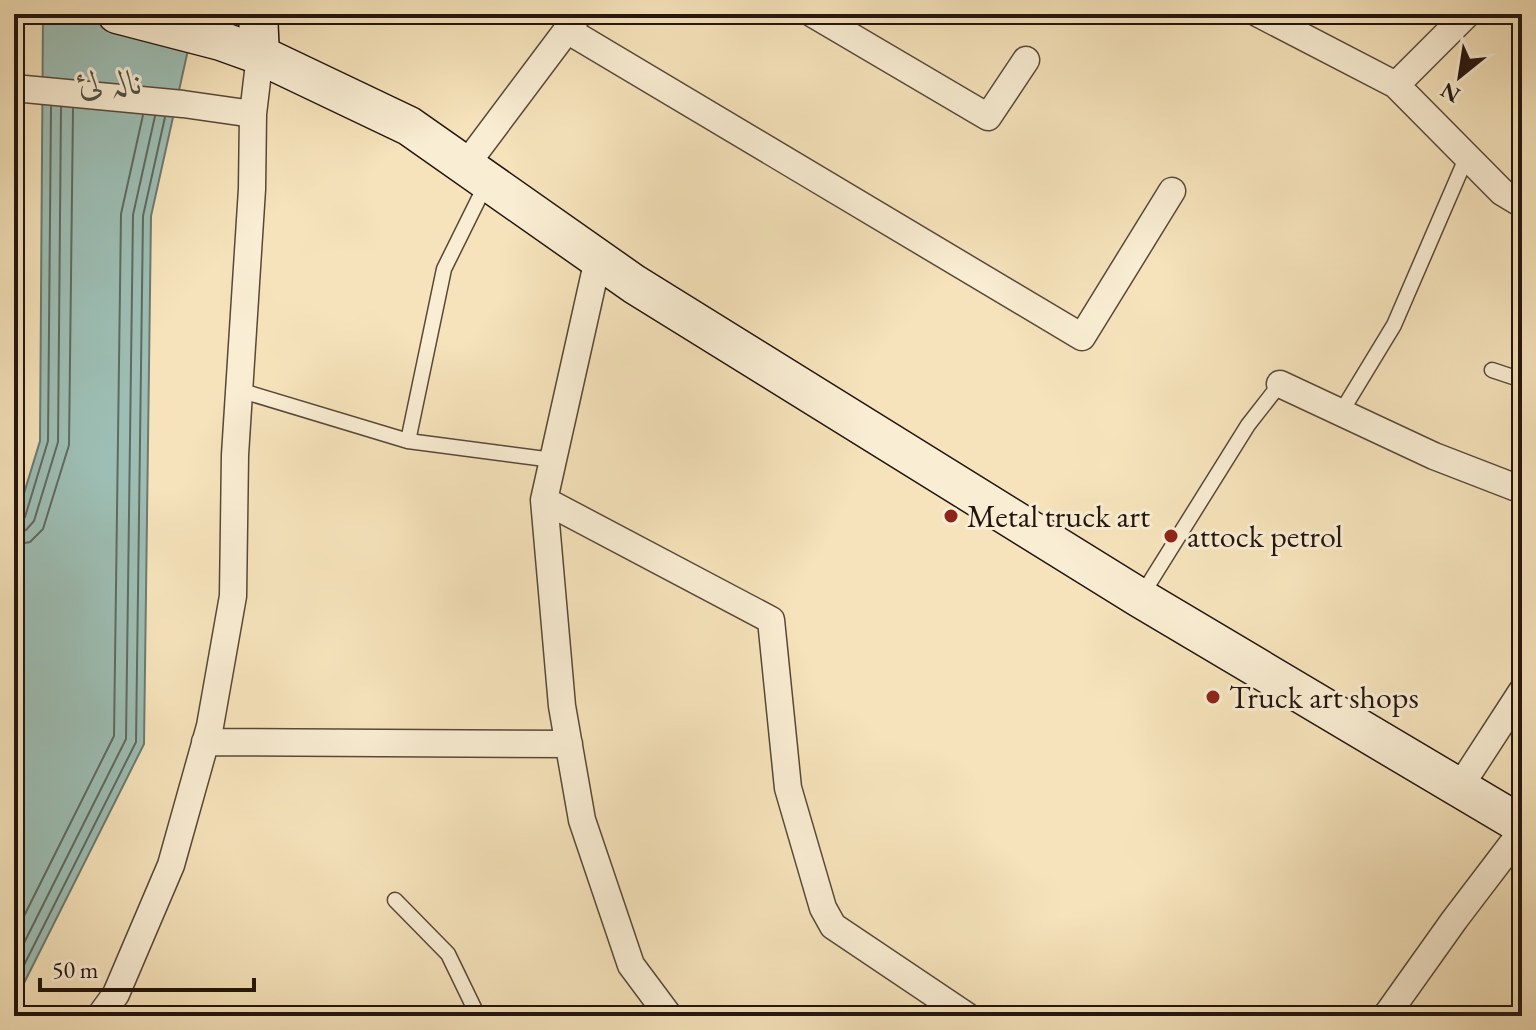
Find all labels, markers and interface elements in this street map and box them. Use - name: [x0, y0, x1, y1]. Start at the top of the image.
- north arrow: [1420, 36, 1500, 116]
- water label: نالہ لئ: [76, 60, 143, 104]
- text: N: [1435, 76, 1465, 110]
- place label: Metal truck art: [967, 495, 1150, 537]
- marker: Metal truck art: [942, 507, 960, 525]
- place label: attock petrol: [1187, 515, 1343, 557]
- marker: attock petrol: [1162, 527, 1180, 545]
- place label: Truck art shops: [1229, 676, 1419, 718]
- marker: Truck art shops: [1204, 688, 1222, 706]
- scale bar: [40, 942, 254, 992]
- text: 50 m: [52, 954, 99, 985]

